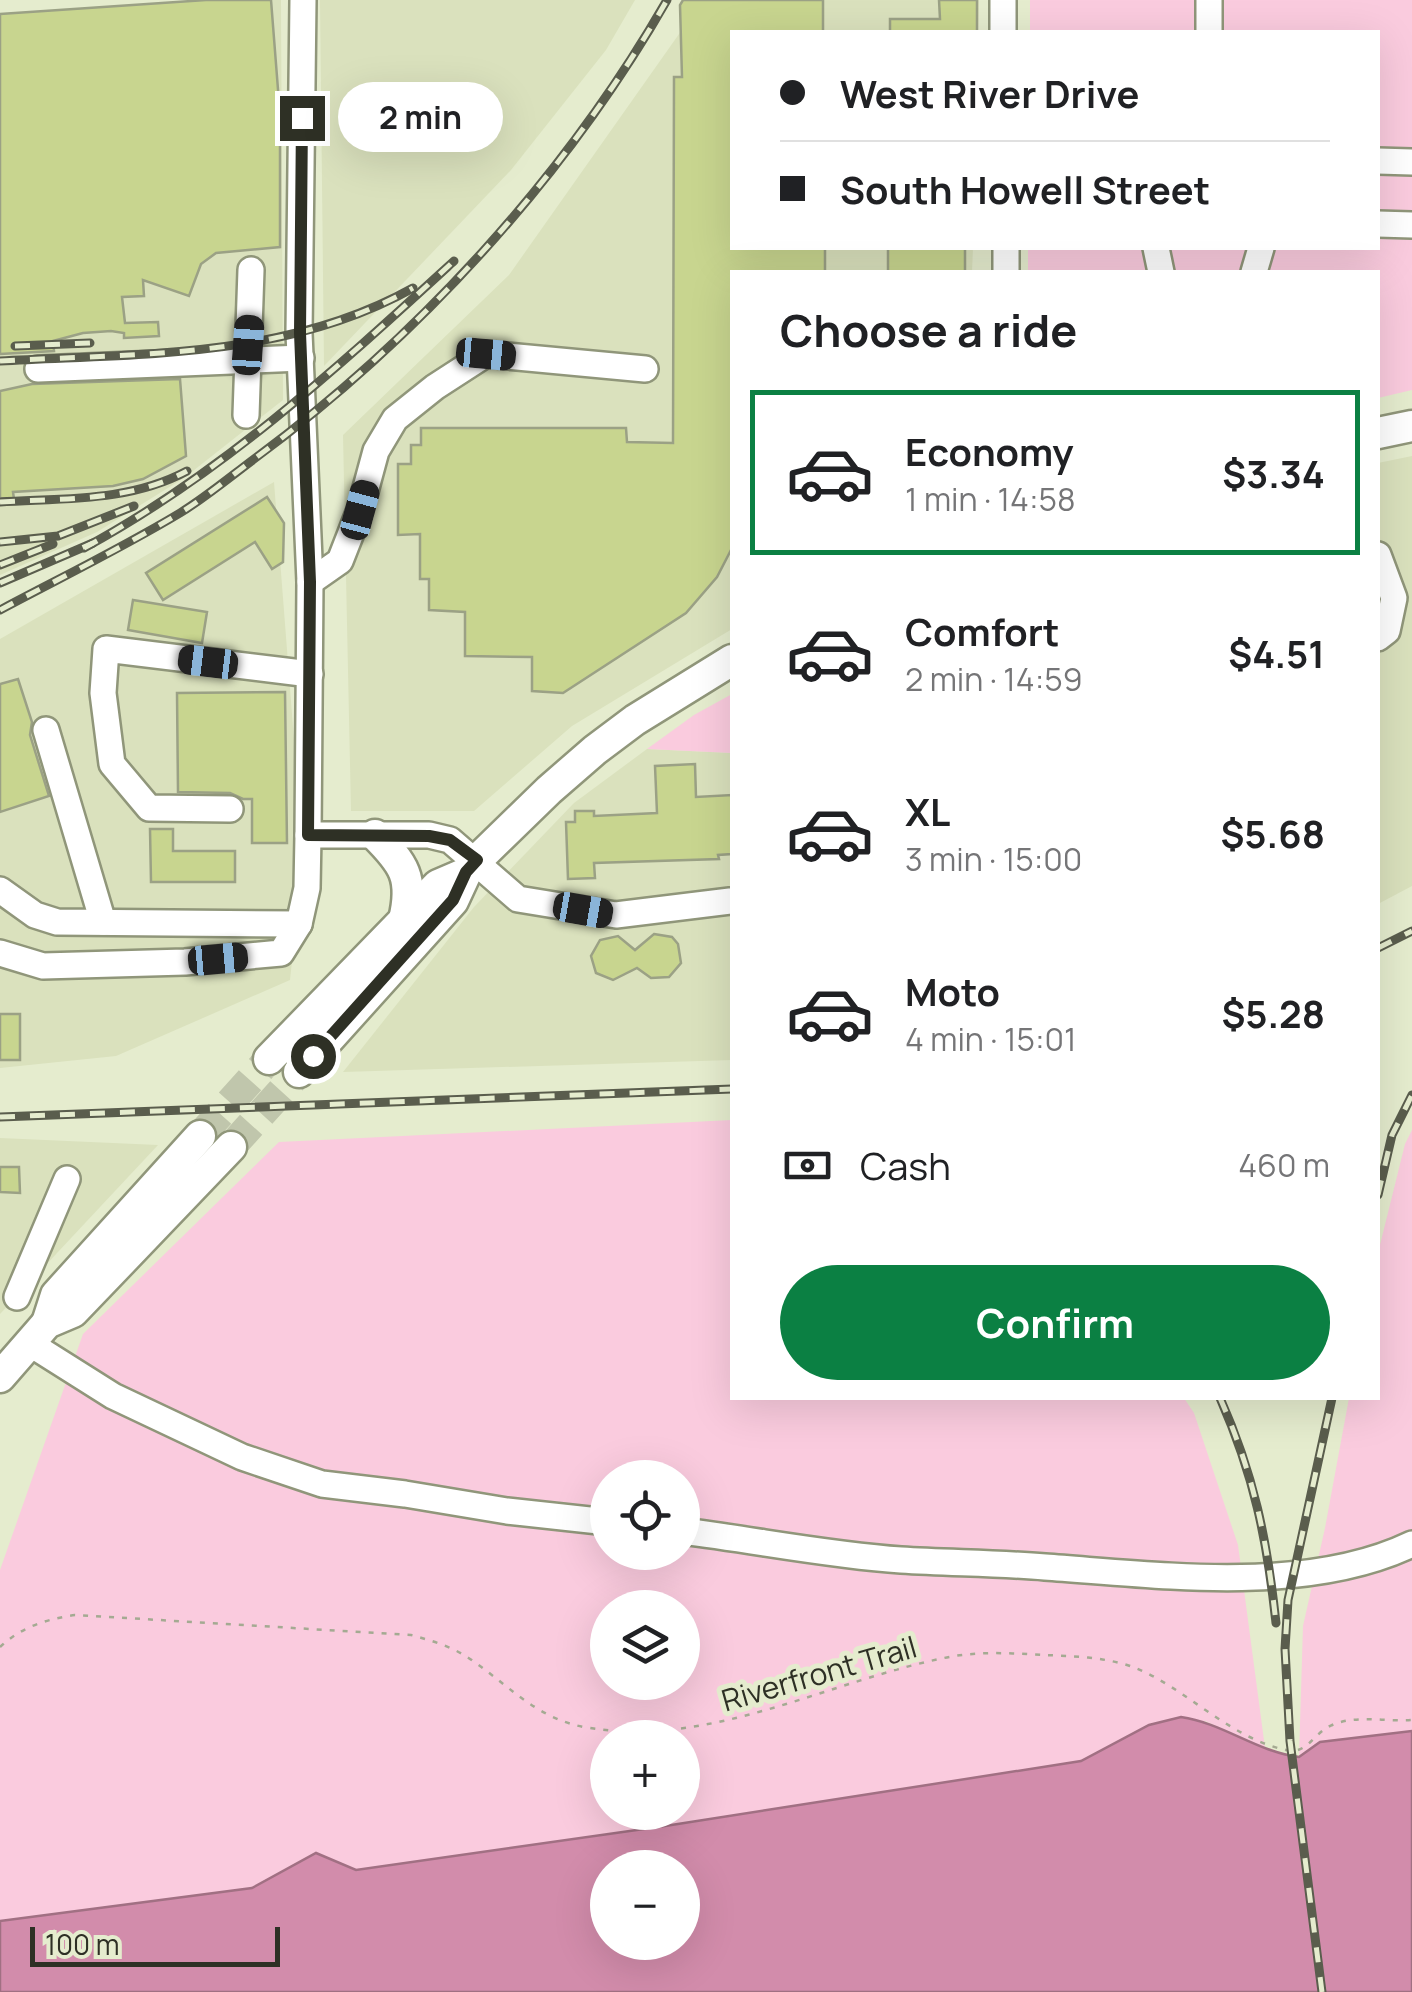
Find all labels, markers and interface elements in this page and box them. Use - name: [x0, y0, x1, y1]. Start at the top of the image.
- text: West River Drive: [840, 67, 1140, 119]
- callout: 2 min: [337, 83, 502, 153]
- text: 2 min: [379, 95, 462, 139]
- route end: [280, 96, 325, 141]
- text: South Howell Street: [840, 163, 1210, 215]
- text: Choose a ride: [780, 299, 1077, 361]
- car: [231, 314, 265, 376]
- car: [455, 336, 517, 372]
- text: Economy: [905, 425, 1074, 477]
- icon: car: [785, 428, 875, 518]
- text: $3.34: [1222, 447, 1325, 499]
- car: [338, 477, 382, 543]
- text: 1 min · 14:58: [905, 477, 1076, 521]
- text: Comfort: [905, 605, 1059, 657]
- icon: car: [785, 608, 875, 698]
- text: $4.51: [1228, 627, 1325, 679]
- car: [176, 643, 240, 681]
- text: 2 min · 14:59: [905, 657, 1083, 701]
- text: XL: [905, 785, 950, 837]
- icon: car: [785, 788, 875, 878]
- text: $5.68: [1220, 807, 1325, 859]
- text: 3 min · 15:00: [905, 837, 1082, 881]
- car: [551, 890, 615, 930]
- car: [187, 941, 249, 977]
- text: Moto: [905, 965, 1000, 1017]
- icon: car: [785, 968, 875, 1058]
- text: $5.28: [1221, 987, 1325, 1039]
- text: 4 min · 15:01: [905, 1017, 1076, 1061]
- route start: [291, 1034, 336, 1079]
- icon: cash: [780, 1138, 835, 1193]
- text: Cash: [860, 1139, 951, 1191]
- text: 460 m: [1238, 1143, 1330, 1187]
- button: Confirm: [780, 1265, 1330, 1380]
- map controls: [590, 1460, 700, 1960]
- button: locate: [590, 1460, 700, 1570]
- button: layers: [590, 1590, 700, 1700]
- street label: Riverfront Trail: [717, 1626, 921, 1720]
- button: +: [590, 1720, 700, 1830]
- button: −: [590, 1850, 700, 1960]
- scale bar: [30, 1922, 280, 1966]
- text: 100 m: [45, 1925, 119, 1963]

